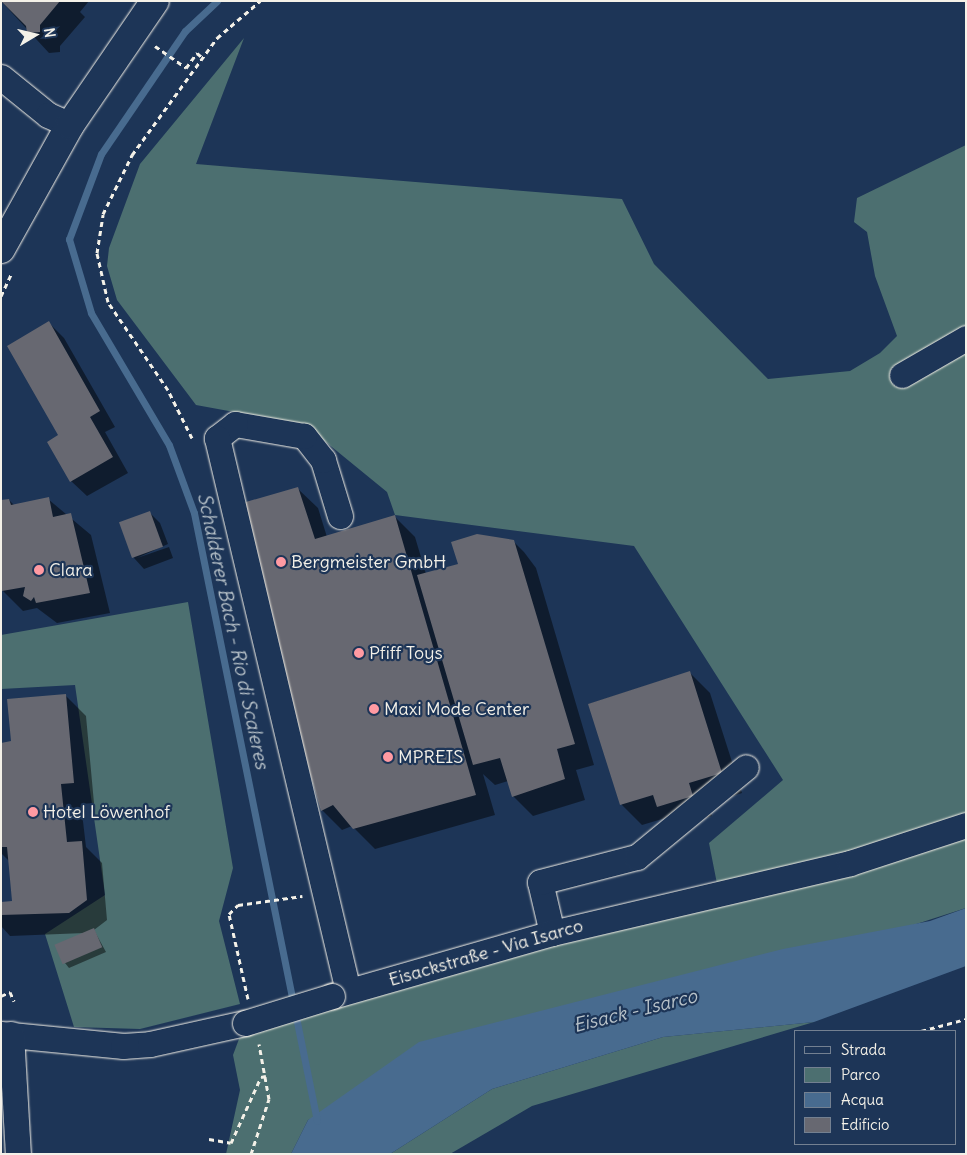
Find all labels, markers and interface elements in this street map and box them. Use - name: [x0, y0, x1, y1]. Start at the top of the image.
- north arrow: [10, 10, 60, 60]
- text: N: [40, 26, 59, 39]
- water label: Schalderer Bach - Rio di Scaleres: [193, 491, 273, 771]
- place label: Bergmeister GmbH: [291, 551, 446, 573]
- marker: Bergmeister GmbH: [275, 556, 287, 568]
- place label: Clara: [49, 559, 93, 581]
- marker: Clara: [33, 564, 45, 576]
- place label: Pfiff Toys: [369, 642, 443, 664]
- marker: Pfiff Toys: [353, 647, 365, 659]
- place label: Maxi Mode Center: [384, 698, 529, 720]
- marker: Maxi Mode Center: [368, 703, 380, 715]
- place label: MPREIS: [398, 746, 463, 768]
- marker: MPREIS: [382, 751, 394, 763]
- place label: Hotel Löwenhof: [43, 801, 170, 823]
- marker: Hotel Löwenhof: [27, 806, 39, 818]
- street label: Eisackstraße - Via Isarco: [386, 915, 586, 991]
- water label: Eisack - Isarco: [571, 985, 699, 1037]
- legend: [794, 1030, 957, 1145]
- text: Strada: [841, 1040, 886, 1059]
- text: Parco: [841, 1065, 880, 1084]
- text: Acqua: [841, 1090, 884, 1109]
- text: Edificio: [841, 1115, 889, 1134]

